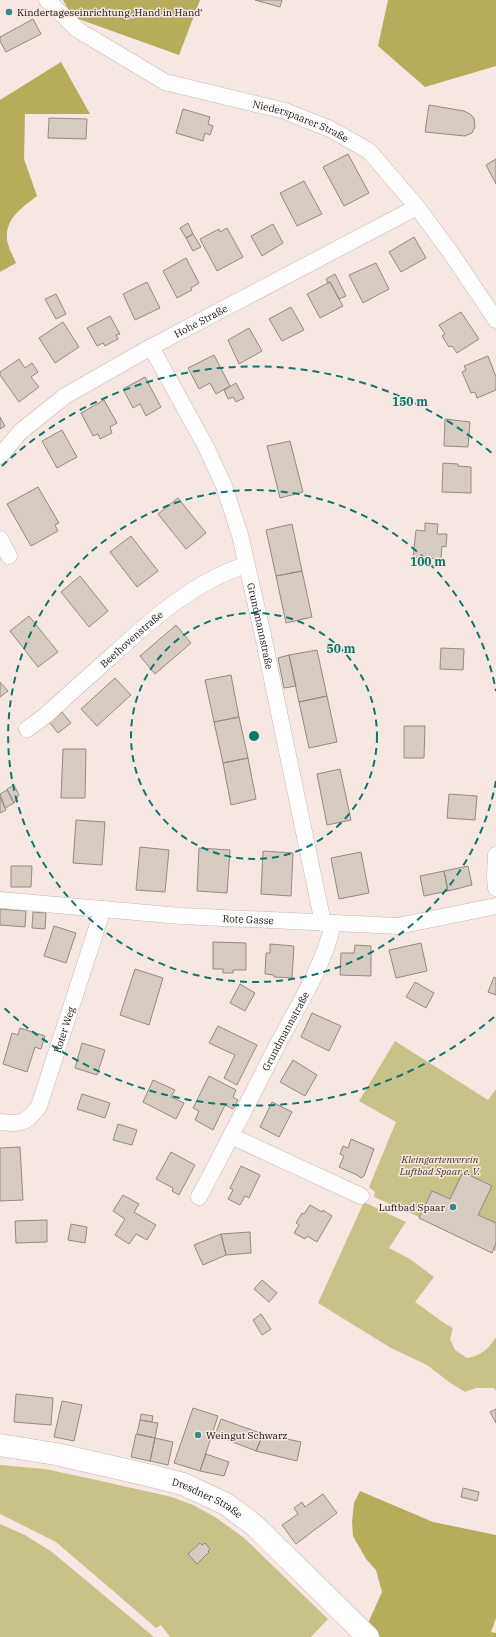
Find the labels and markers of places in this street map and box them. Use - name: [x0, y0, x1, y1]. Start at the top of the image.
- place label: Kindertageseinrichtung ‚Hand in Hand‘: [17, 6, 203, 19]
- marker: Kindertageseinrichtung ‚Hand in Hand‘: [4, 7, 14, 17]
- centre of rings: [247, 729, 261, 743]
- place label: Luftbad Spaar: [379, 1201, 446, 1214]
- marker: Luftbad Spaar: [448, 1202, 458, 1212]
- place label: Weingut Schwarz: [206, 1429, 287, 1442]
- marker: Weingut Schwarz: [193, 1430, 203, 1440]

